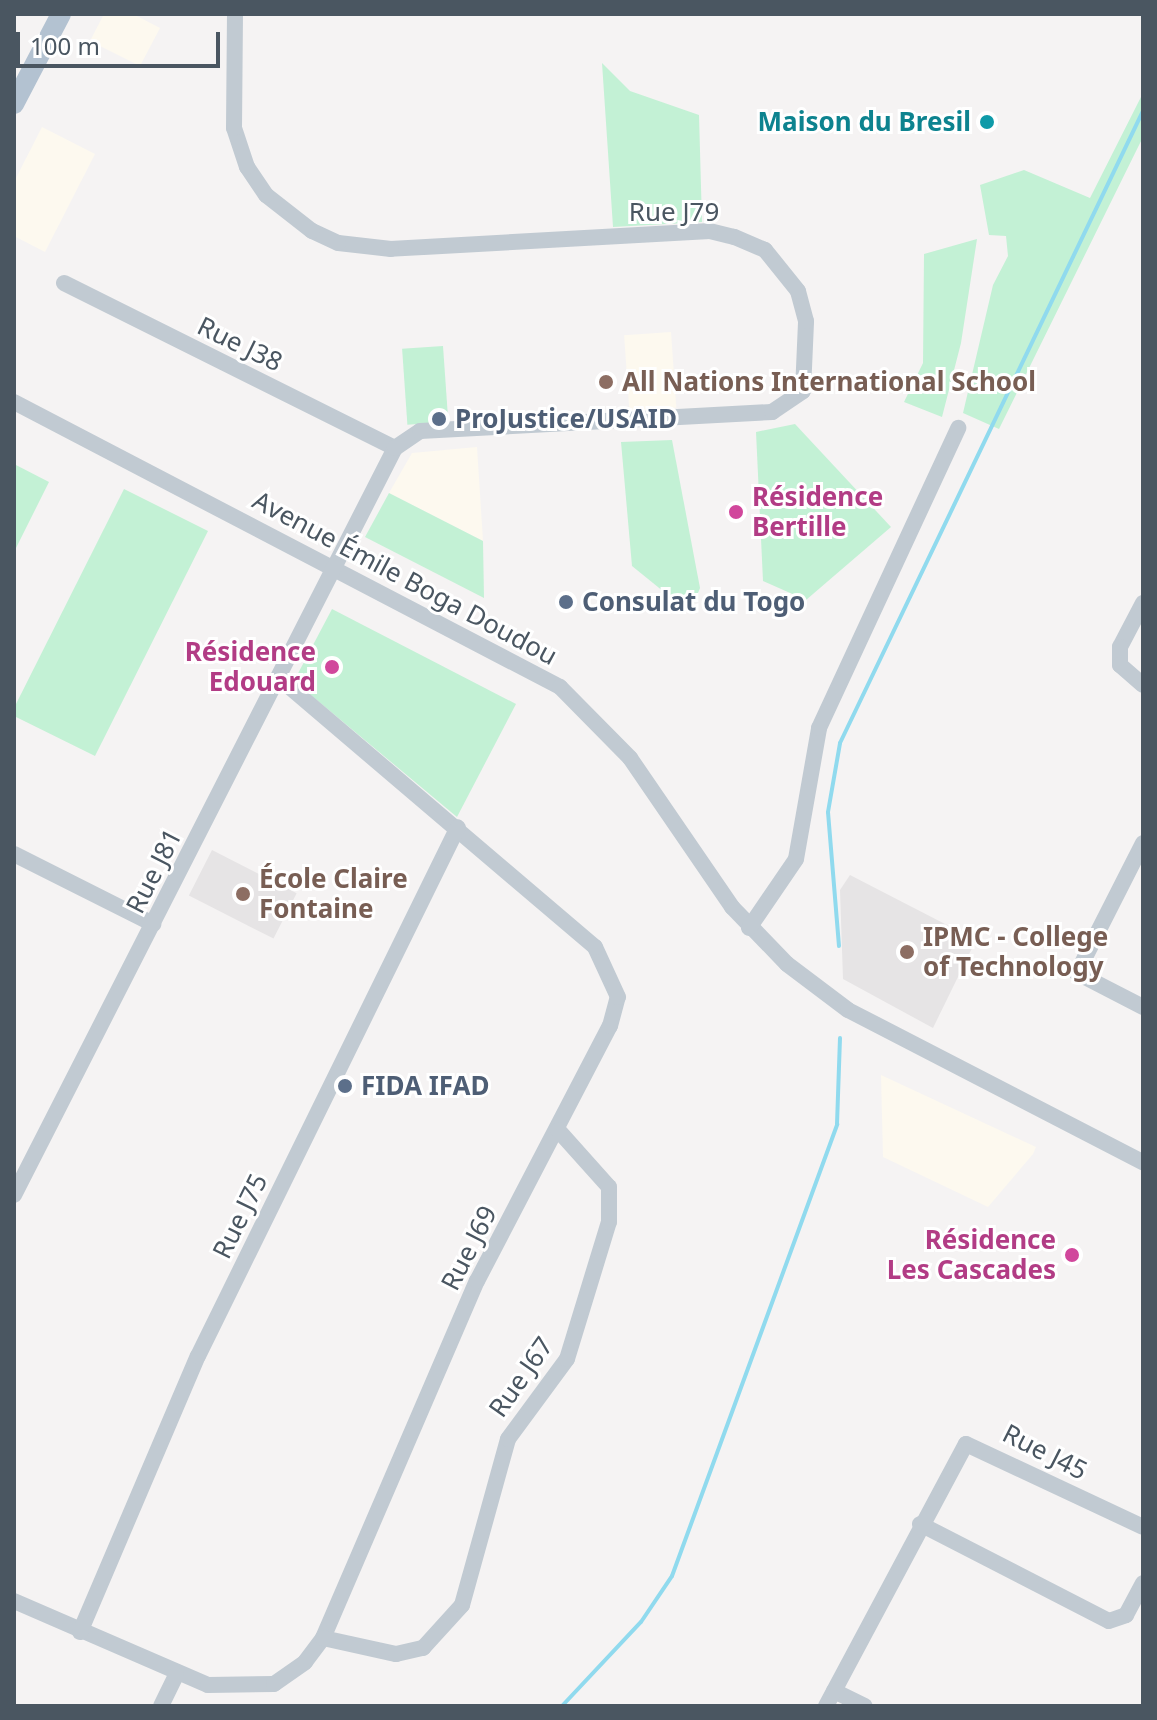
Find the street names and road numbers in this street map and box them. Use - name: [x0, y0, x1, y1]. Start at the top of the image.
- street label: Rue J79: [629, 196, 719, 228]
- street label: Rue J38: [192, 310, 288, 378]
- street label: Avenue Émile Boga Doudou: [247, 484, 563, 672]
- street label: Rue J81: [120, 824, 188, 918]
- street label: Rue J75: [206, 1168, 274, 1264]
- street label: Rue J69: [435, 1201, 503, 1295]
- street label: Rue J67: [482, 1331, 560, 1423]
- street label: Rue J45: [998, 1418, 1092, 1486]

